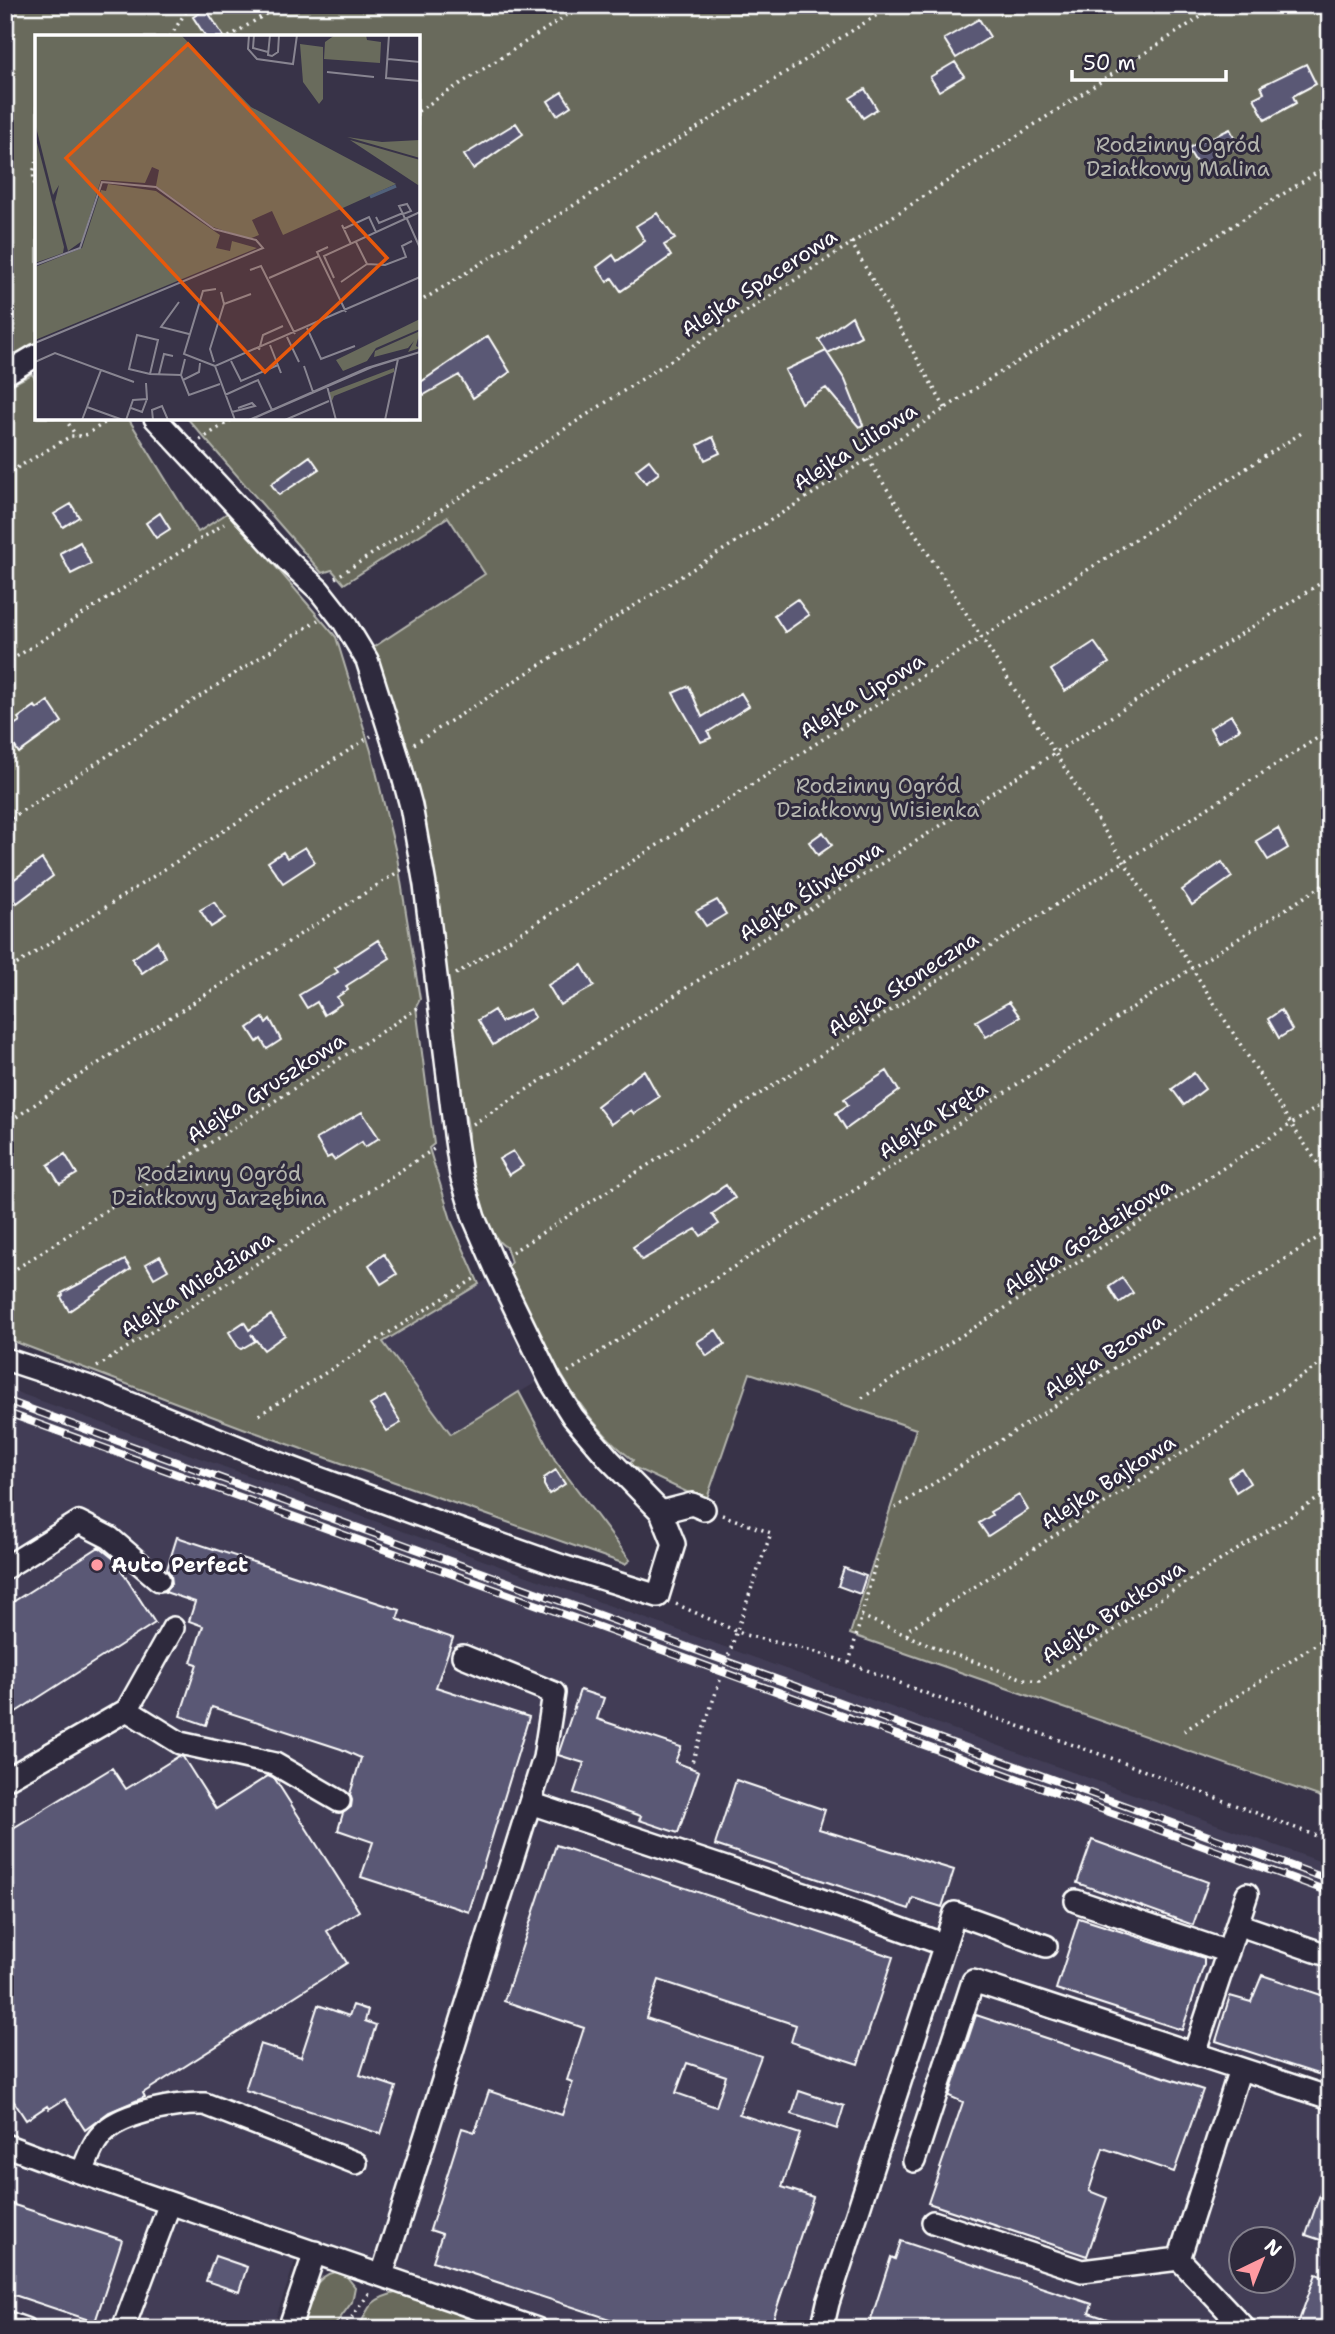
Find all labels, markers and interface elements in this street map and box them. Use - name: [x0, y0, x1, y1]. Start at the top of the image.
- inset map: [35, 35, 420, 420]
- scale bar: [1072, 38, 1226, 82]
- text: 50 m: [1083, 49, 1136, 77]
- park label: Rodzinny Ogród Działkowy Malina: [1086, 131, 1270, 183]
- street label: Alejka Spacerowa: [676, 222, 842, 344]
- street label: Alejka Liliowa: [788, 397, 922, 497]
- street label: Alejka Lipowa: [794, 646, 930, 746]
- park label: Rodzinny Ogród Działkowy Wisienka: [777, 772, 979, 824]
- street label: Alejka Śliwkowa: [733, 833, 888, 948]
- street label: Alejka Słoneczna: [822, 925, 984, 1043]
- street label: Alejka Gruszkowa: [181, 1026, 351, 1150]
- street label: Alejka Kręta: [873, 1074, 993, 1166]
- park label: Rodzinny Ogród Działkowy Jarzębina: [112, 1160, 326, 1212]
- street label: Alejka Gożdzikowa: [998, 1172, 1178, 1302]
- street label: Alejka Miedziana: [115, 1224, 279, 1344]
- street label: Alejka Bzowa: [1039, 1307, 1169, 1405]
- street label: Alejka Bajkowa: [1035, 1428, 1181, 1536]
- place label: Auto Perfect: [111, 1551, 248, 1579]
- street label: Alejka Bratkowa: [1036, 1554, 1190, 1670]
- marker: Auto Perfect: [89, 1557, 105, 1573]
- north arrow: [1226, 2226, 1296, 2296]
- text: N: [1259, 2234, 1287, 2262]

